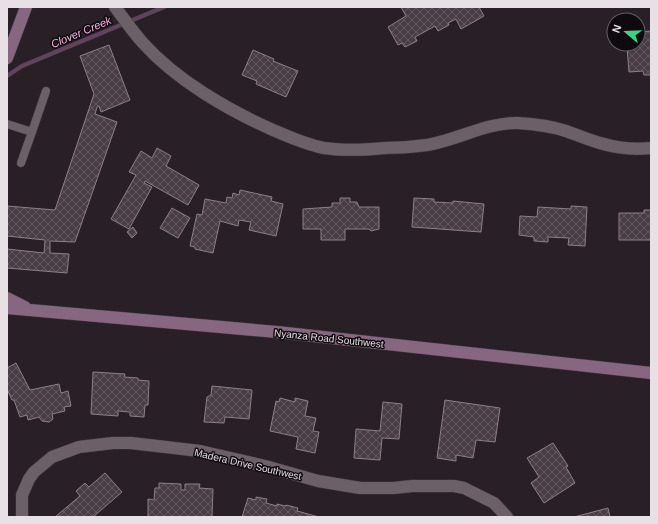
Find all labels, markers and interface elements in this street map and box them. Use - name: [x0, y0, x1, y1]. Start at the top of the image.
- north arrow: [606, 12, 646, 52]
- water label: Clover Creek: [49, 14, 113, 50]
- text: N: [610, 23, 624, 34]
- street label: Nyanza Road Southwest: [274, 327, 384, 350]
- street label: Madera Drive Southwest: [193, 447, 303, 482]

